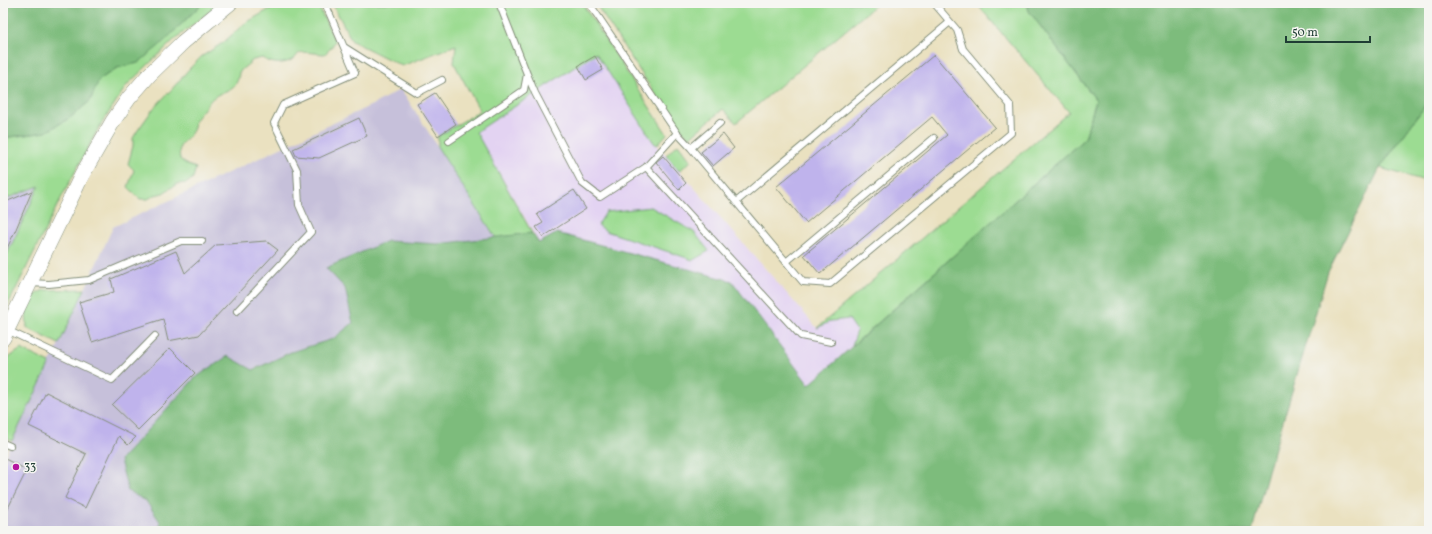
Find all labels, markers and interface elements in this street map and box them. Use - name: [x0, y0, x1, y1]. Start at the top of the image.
- scale bar: [1286, 18, 1370, 44]
- text: 50 m: [1292, 25, 1318, 41]
- place label: 33: [24, 459, 36, 475]
- marker: 33: [11, 462, 21, 472]

